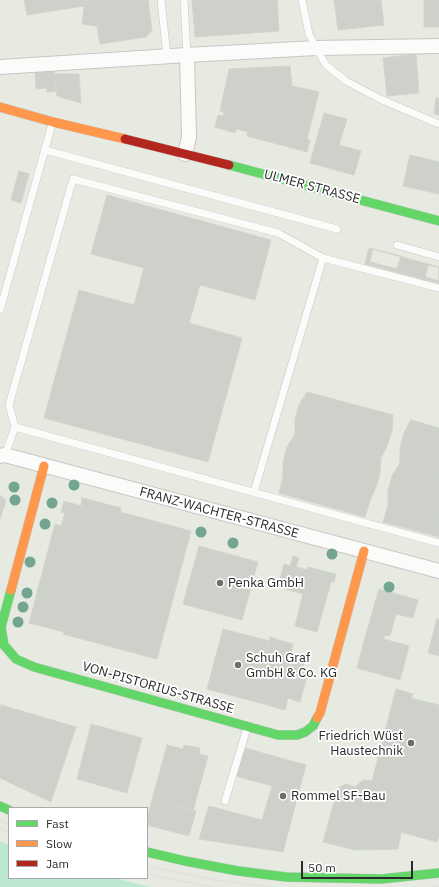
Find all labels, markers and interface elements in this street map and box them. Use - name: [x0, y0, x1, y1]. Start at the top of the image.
- street label: ULMER STRASSE: [262, 167, 362, 207]
- street label: FRANZ-WACHTER-STRASSE: [138, 484, 300, 542]
- place label: Penka GmbH: [228, 575, 304, 591]
- marker: Penka GmbH: [215, 578, 225, 588]
- place label: Schuh Graf GmbH & Co. KG: [246, 650, 337, 681]
- street label: VON-PISTORIUS-STRASSE: [80, 659, 236, 717]
- marker: Schuh Graf GmbH & Co. KG: [233, 660, 243, 670]
- place label: Friedrich Wüst Haustechnik: [319, 728, 403, 759]
- marker: Friedrich Wüst Haustechnik: [406, 738, 416, 748]
- place label: Rommel SF-Bau: [291, 788, 386, 804]
- marker: Rommel SF-Bau: [278, 791, 288, 801]
- legend: [8, 807, 148, 879]
- text: Fast: [46, 816, 69, 831]
- text: Slow: [46, 836, 72, 851]
- scale bar: [303, 853, 415, 879]
- text: Jam: [46, 856, 69, 871]
- text: 50 m: [308, 860, 336, 875]

